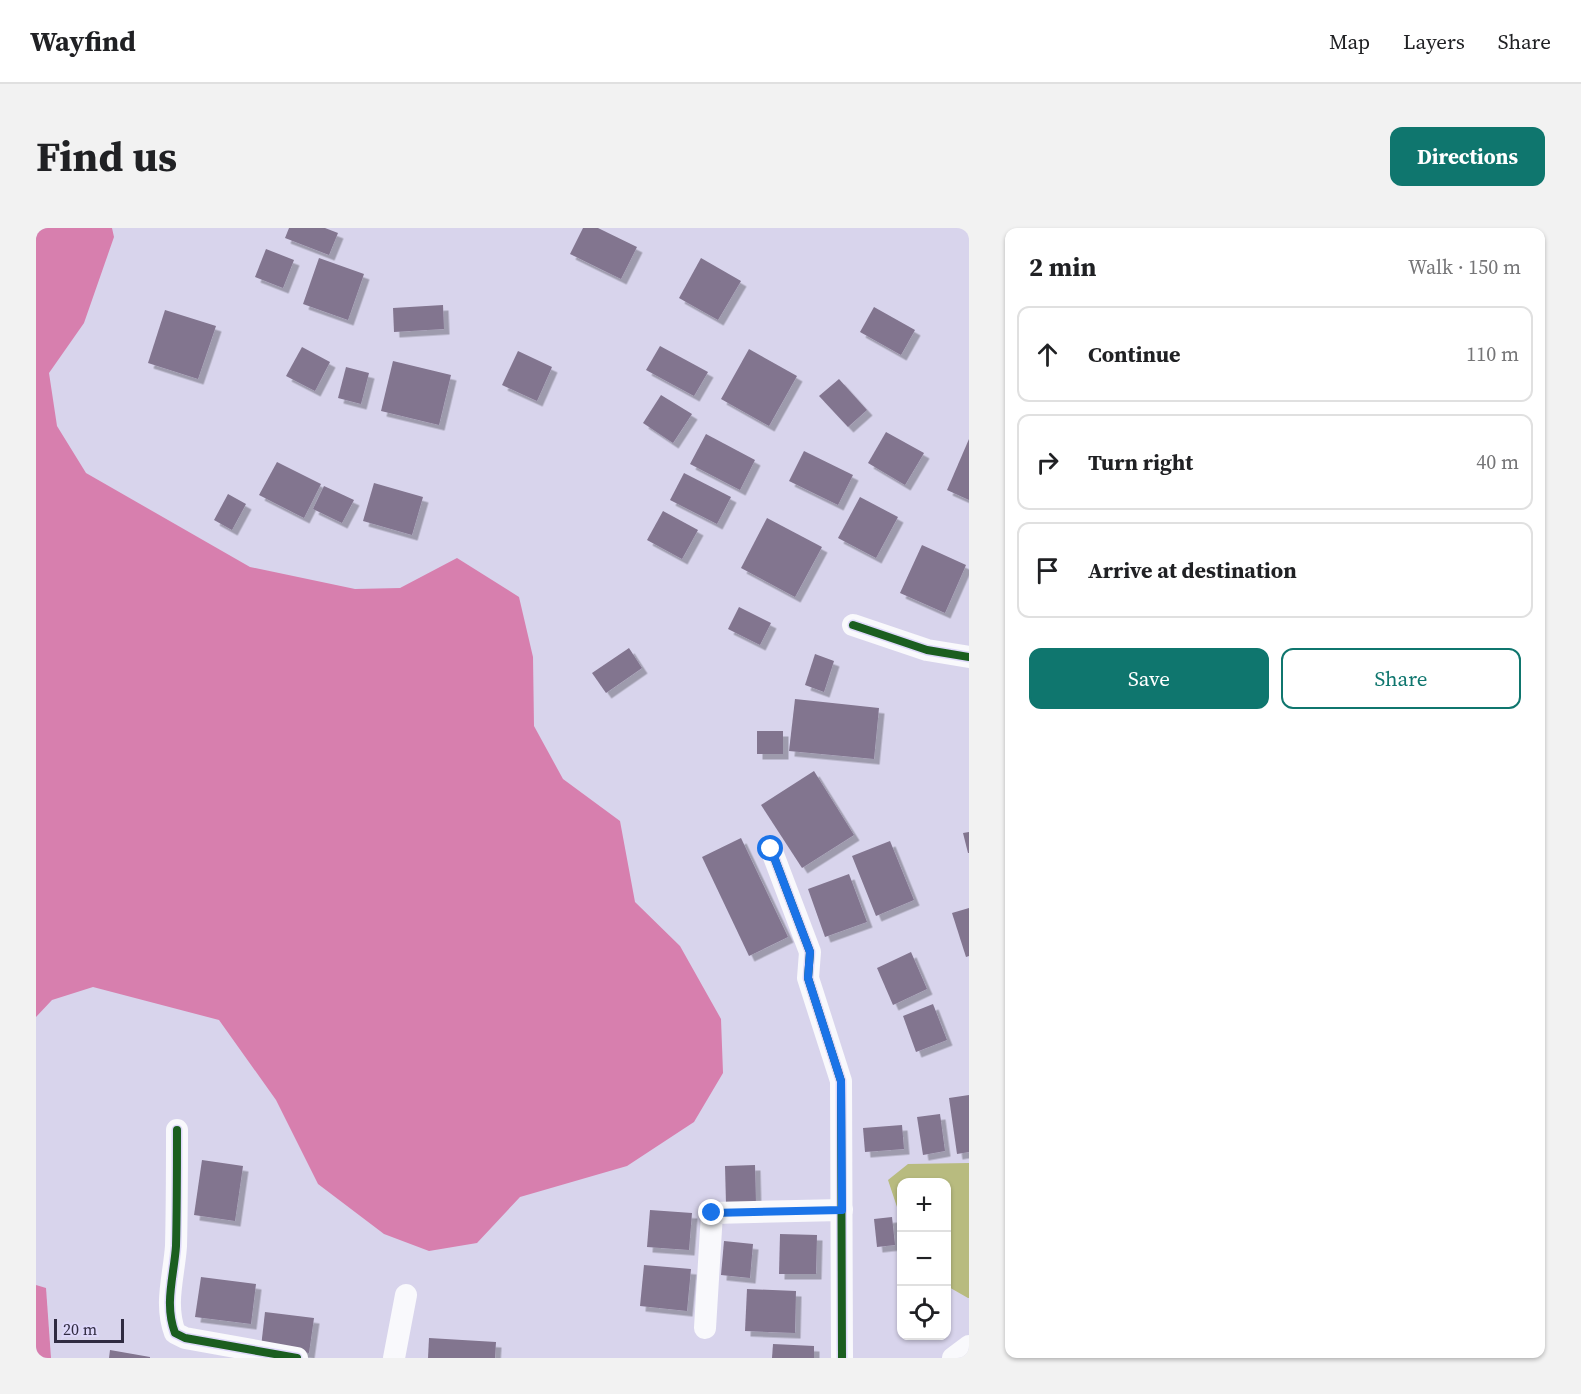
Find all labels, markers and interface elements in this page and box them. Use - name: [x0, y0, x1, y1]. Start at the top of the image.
- text: Wayfind: [30, 22, 136, 60]
- text: Map: [1329, 27, 1370, 56]
- text: Layers: [1403, 27, 1465, 56]
- text: Share: [1498, 27, 1551, 56]
- text: Find us: [36, 127, 177, 185]
- button: Directions: [1390, 127, 1545, 186]
- text: 2 min: [1029, 249, 1096, 285]
- text: Walk · 150 m: [1408, 253, 1521, 281]
- icon: ahead: [1031, 338, 1064, 371]
- text: Continue: [1088, 339, 1181, 369]
- text: 110 m: [1466, 340, 1519, 368]
- icon: right: [1031, 446, 1064, 479]
- text: Turn right: [1088, 447, 1193, 477]
- text: 40 m: [1476, 448, 1519, 476]
- icon: arrive: [1031, 554, 1064, 587]
- text: Arrive at destination: [1088, 555, 1297, 585]
- button: Save: [1029, 648, 1269, 709]
- button: Share: [1281, 648, 1521, 709]
- route start: [757, 835, 783, 861]
- map controls: [897, 1178, 951, 1340]
- button: +: [897, 1178, 951, 1232]
- route end: [698, 1199, 724, 1225]
- button: −: [897, 1232, 951, 1286]
- button: locate: [897, 1286, 951, 1340]
- scale bar: [54, 1316, 124, 1344]
- text: 20 m: [63, 1318, 97, 1340]

